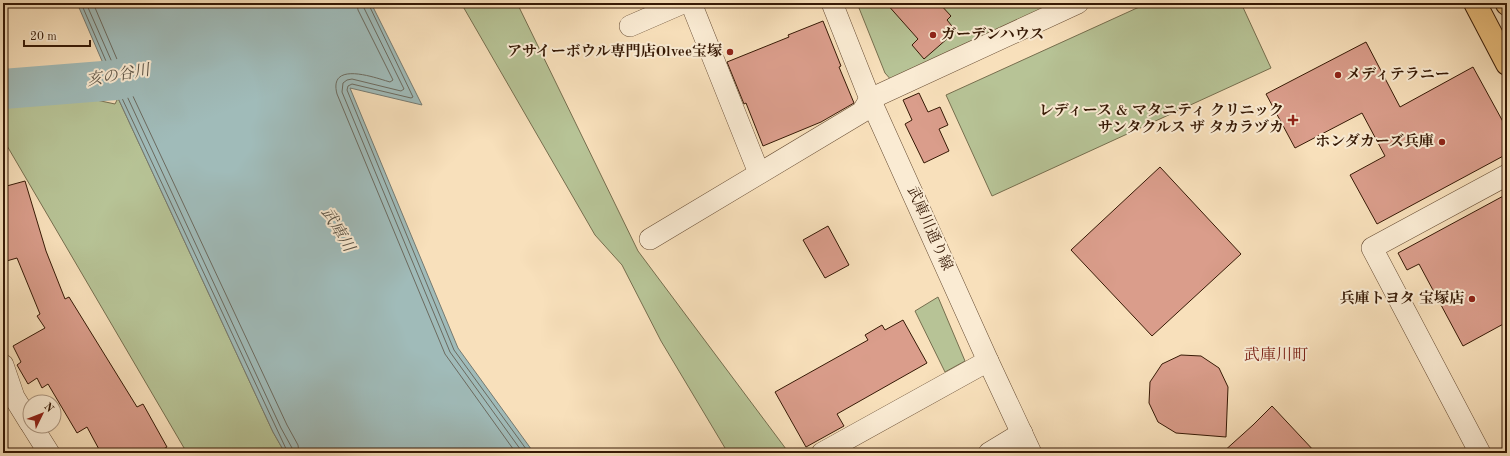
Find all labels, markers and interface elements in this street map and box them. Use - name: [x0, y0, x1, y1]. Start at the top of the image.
- scale bar: [24, 22, 90, 48]
- place label: ガーデンハウス: [941, 26, 1044, 43]
- marker: ガーデンハウス: [928, 30, 938, 40]
- text: 20 m: [30, 31, 57, 43]
- place label: アサイーボウル専門店Olvee宝塚: [507, 43, 722, 60]
- marker: アサイーボウル専門店Olvee宝塚: [725, 47, 735, 57]
- water label: 亥の谷川: [85, 60, 153, 89]
- place label: メディテラニー: [1346, 66, 1450, 83]
- marker: メディテラニー: [1333, 70, 1343, 80]
- place label: レディース & マタニティ クリニック サンタクルス ザ タカラヅカ: [1039, 102, 1284, 136]
- marker: レディース & マタニティ クリニック サンタクルス ザ タカラヅカ: [1287, 114, 1299, 126]
- place label: ホンダカーズ兵庫: [1315, 133, 1434, 150]
- marker: ホンダカーズ兵庫: [1437, 137, 1447, 147]
- street label: 武庫川通り線: [904, 184, 956, 273]
- water label: 武庫川: [318, 204, 359, 256]
- place label: 兵庫トヨタ 宝塚店: [1340, 290, 1464, 307]
- marker: 兵庫トヨタ 宝塚店: [1467, 294, 1477, 304]
- district label: 武庫川町: [1244, 346, 1308, 364]
- north arrow: [22, 394, 62, 434]
- text: N: [41, 401, 56, 415]

